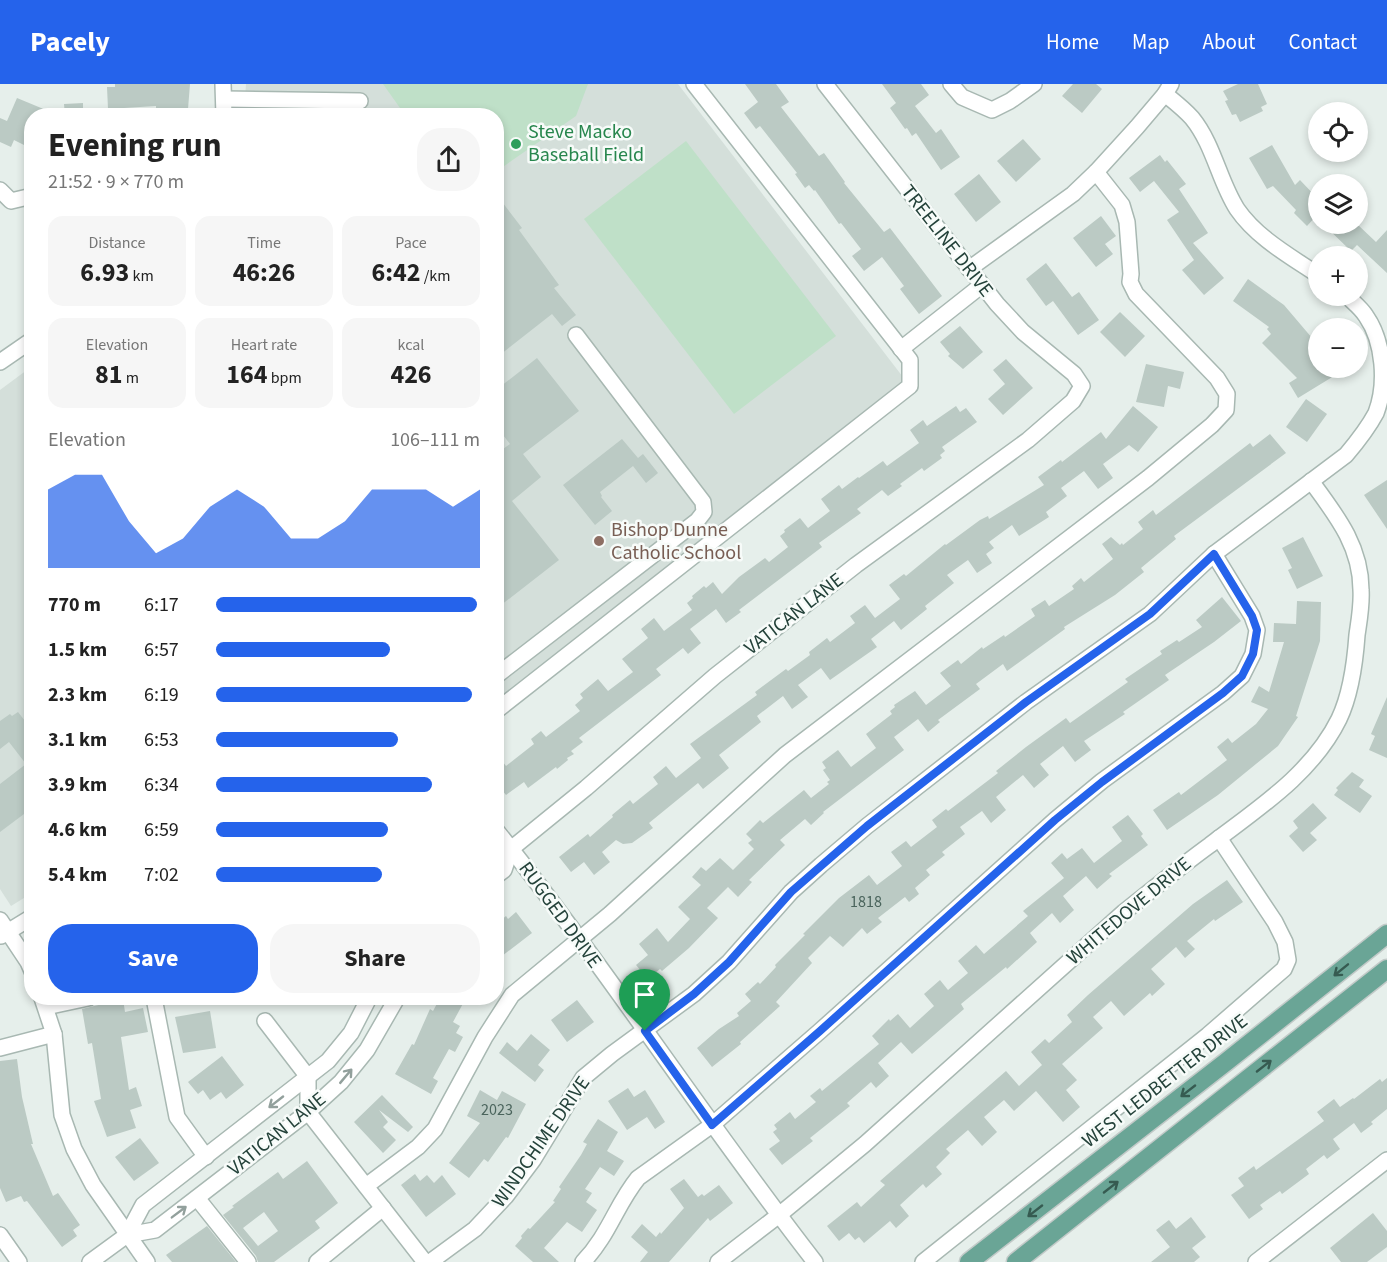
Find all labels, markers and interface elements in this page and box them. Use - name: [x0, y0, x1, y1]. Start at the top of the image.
- text: Pacely: [30, 22, 110, 62]
- text: Home: [1046, 27, 1099, 57]
- text: Map: [1132, 27, 1170, 57]
- text: About: [1203, 27, 1255, 57]
- text: Contact: [1288, 27, 1357, 57]
- map controls: [1308, 102, 1368, 378]
- button: locate: [1308, 102, 1368, 162]
- place label: Steve Macko Baseball Field: [528, 118, 644, 169]
- text: Evening run: [48, 122, 222, 169]
- button: share: [417, 128, 480, 191]
- marker: Steve Macko Baseball Field: [509, 137, 523, 151]
- text: 21:52 · 9 × 770 m: [48, 168, 184, 196]
- button: layers: [1308, 174, 1368, 234]
- street label: TREELINE DRIVE: [894, 179, 1000, 303]
- text: Distance: [89, 232, 145, 254]
- text: Time: [247, 232, 281, 254]
- text: Pace: [395, 232, 427, 254]
- button: +: [1308, 246, 1368, 306]
- text: 6.93: [80, 254, 129, 291]
- text: 46:26: [233, 254, 295, 291]
- text: 6:42: [372, 254, 421, 291]
- text: km: [129, 265, 154, 287]
- text: /km: [421, 265, 450, 287]
- button: −: [1308, 318, 1368, 378]
- text: Elevation: [86, 334, 148, 356]
- text: Heart rate: [231, 334, 297, 356]
- text: kcal: [398, 334, 424, 356]
- text: 81: [95, 356, 123, 393]
- text: 164: [226, 356, 267, 393]
- text: 426: [390, 356, 432, 393]
- text: m: [123, 367, 139, 389]
- text: bpm: [267, 367, 302, 389]
- text: Elevation: [48, 426, 126, 454]
- text: 106–111 m: [390, 426, 480, 454]
- place label: Bishop Dunne Catholic School: [611, 516, 741, 567]
- marker: Bishop Dunne Catholic School: [592, 534, 606, 548]
- street label: VATICAN LANE: [738, 566, 850, 662]
- text: 770 m: [48, 591, 101, 619]
- text: 6:17: [144, 591, 179, 619]
- text: 1.5 km: [48, 636, 107, 664]
- text: 6:57: [144, 636, 179, 664]
- text: 2.3 km: [48, 681, 107, 709]
- text: 6:19: [144, 681, 179, 709]
- text: 3.1 km: [48, 726, 107, 754]
- text: 6:53: [144, 726, 179, 754]
- text: 3.9 km: [48, 771, 107, 799]
- text: 6:34: [144, 771, 179, 799]
- text: 4.6 km: [48, 816, 107, 844]
- text: 6:59: [144, 816, 179, 844]
- street label: WHITEDOVE DRIVE: [1061, 850, 1197, 972]
- street label: RUGGED DRIVE: [512, 856, 608, 974]
- text: 5.4 km: [48, 861, 107, 889]
- text: 7:02: [144, 861, 179, 889]
- house number: 1818: [850, 891, 882, 913]
- button: Save: [48, 924, 258, 993]
- button: Share: [270, 924, 480, 993]
- one-way arrow: [1333, 964, 1349, 977]
- pin: [619, 969, 670, 1031]
- icon: arrive: [628, 978, 661, 1011]
- street label: WEST LEDBETTER DRIVE: [1076, 1007, 1254, 1155]
- one-way arrow: [1256, 1059, 1272, 1072]
- one-way arrow: [339, 1069, 353, 1084]
- street label: WINDCHIME DRIVE: [485, 1071, 597, 1213]
- one-way arrow: [1181, 1085, 1197, 1098]
- street label: VATICAN LANE: [222, 1086, 332, 1182]
- one-way arrow: [268, 1095, 284, 1108]
- house number: 2023: [481, 1099, 513, 1121]
- one-way arrow: [1103, 1180, 1119, 1193]
- one-way arrow: [1027, 1204, 1043, 1217]
- one-way arrow: [170, 1206, 186, 1218]

